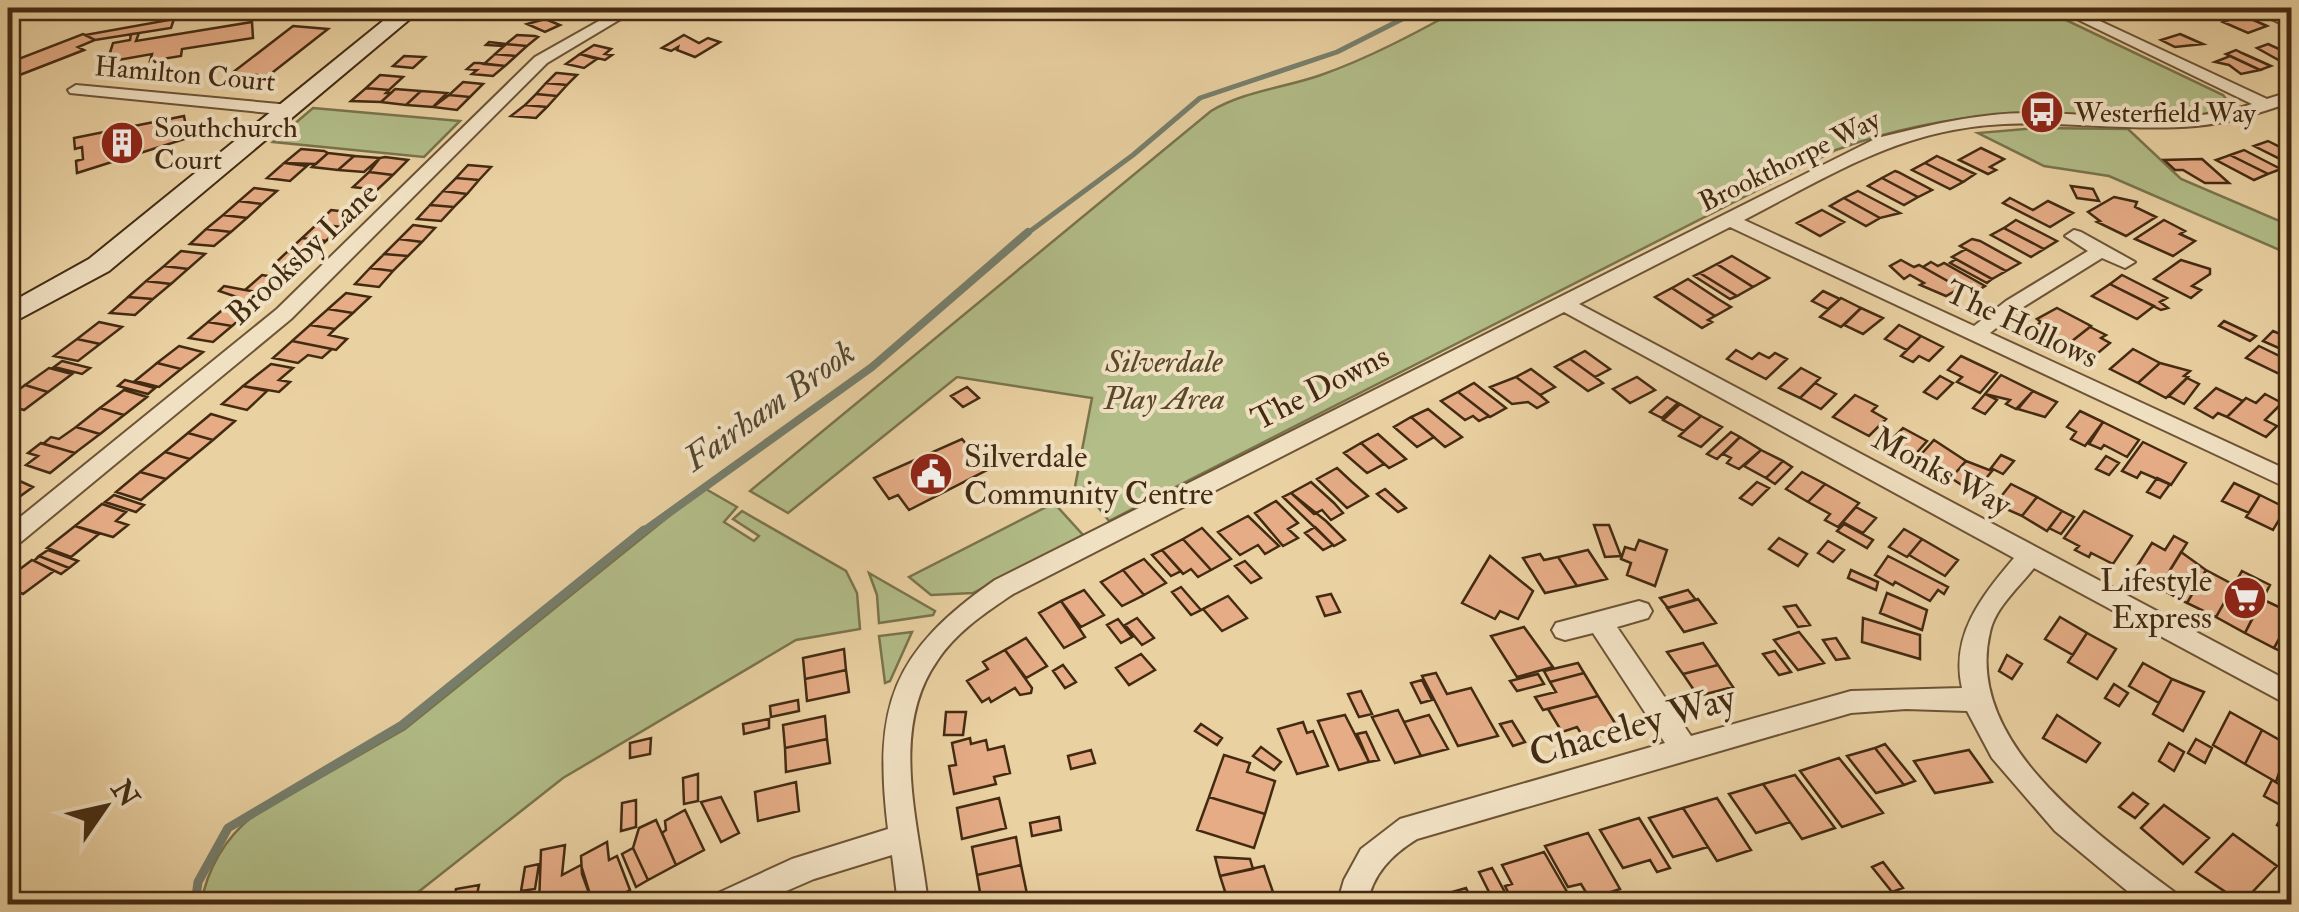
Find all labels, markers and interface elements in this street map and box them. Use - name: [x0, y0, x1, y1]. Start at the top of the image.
- street label: Hamilton Court: [93, 49, 277, 100]
- bus stop icon: Westerfield Way: [2019, 89, 2065, 135]
- place label: Westerfield Way: [2073, 96, 2257, 131]
- street label: Brookthorpe Way: [1693, 102, 1887, 220]
- place label: Southchurch Court: [154, 111, 298, 178]
- building icon: Southchurch Court: [99, 120, 145, 166]
- street label: Brooksby Lane: [219, 174, 386, 334]
- street label: The Hollows: [1939, 272, 2104, 378]
- water label: Fairham Brook: [674, 331, 864, 482]
- street label: The Downs: [1245, 336, 1396, 440]
- park label: Silverdale Play Area: [1102, 342, 1225, 419]
- street label: Monks Way: [1865, 419, 2019, 526]
- place label: Silverdale Community Centre: [964, 437, 1213, 514]
- public building icon: Silverdale Community Centre: [908, 451, 954, 497]
- place label: Lifestyle Express: [2100, 561, 2212, 638]
- supermarket icon: Lifestyle Express: [2222, 575, 2268, 621]
- street label: Chaceley Way: [1524, 673, 1742, 778]
- north arrow: [55, 757, 155, 857]
- text: N: [102, 773, 147, 815]

